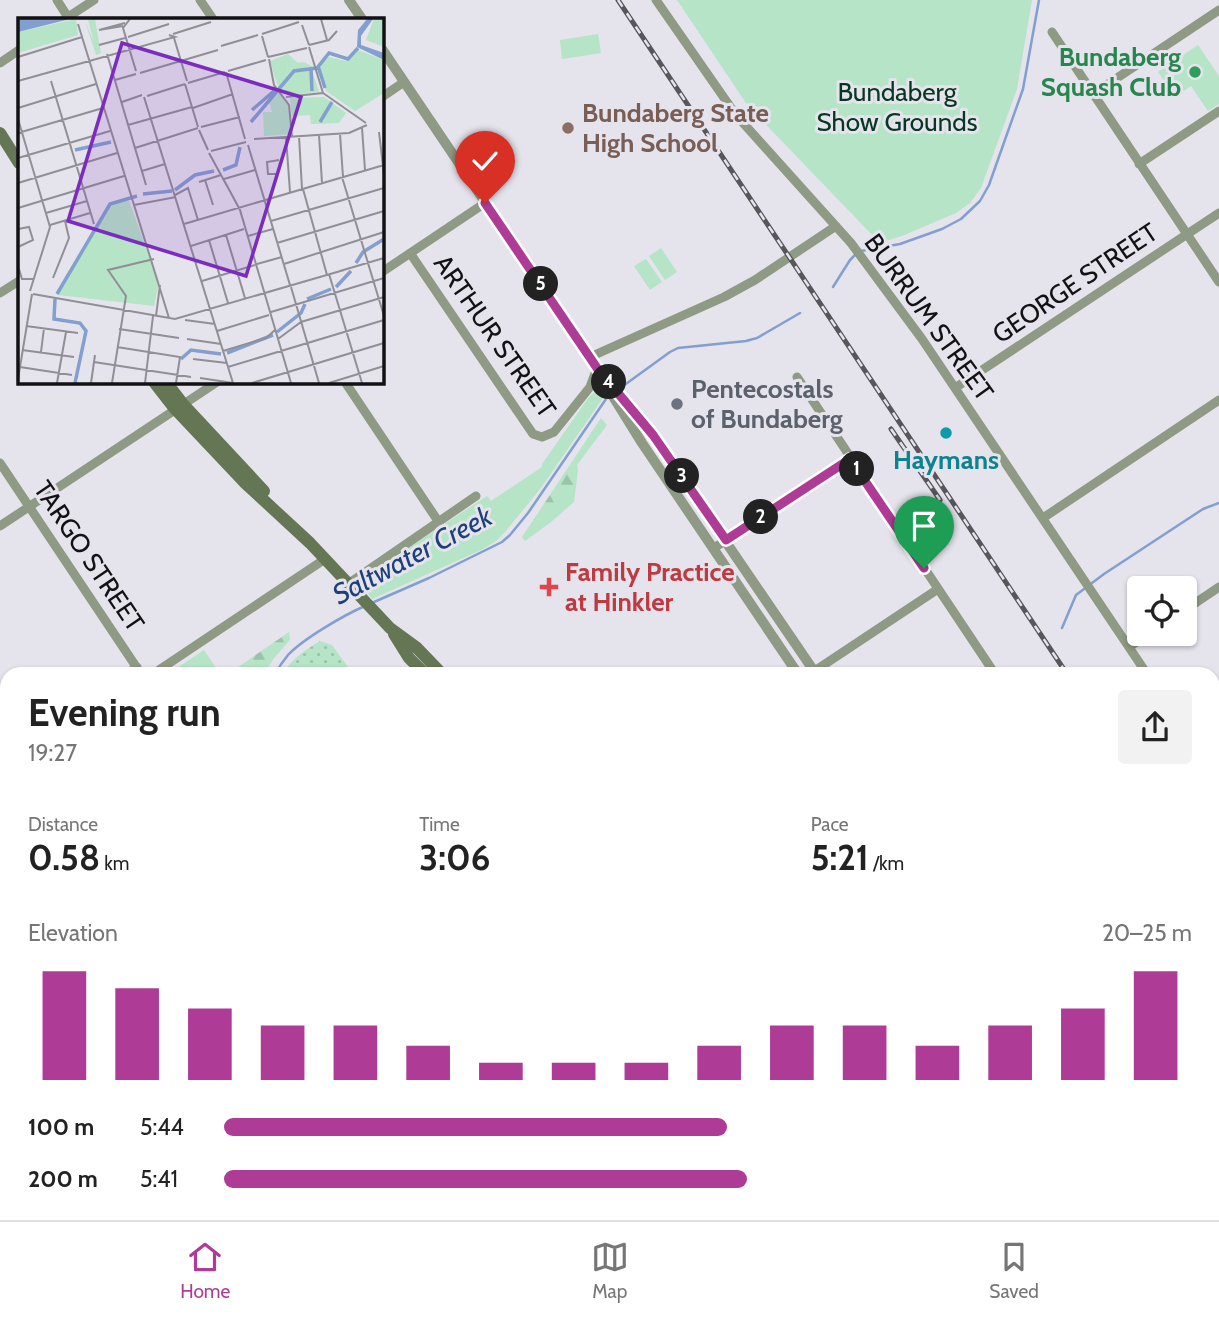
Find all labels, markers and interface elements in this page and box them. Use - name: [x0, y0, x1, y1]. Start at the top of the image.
- inset map: [18, 18, 383, 383]
- place label: Bundaberg Squash Club: [1041, 41, 1181, 103]
- marker: Bundaberg Squash Club: [1187, 64, 1203, 80]
- park label: Bundaberg Show Grounds: [817, 76, 978, 138]
- place label: Bundaberg State High School: [582, 97, 769, 159]
- marker: Bundaberg State High School: [560, 120, 576, 136]
- pin: [455, 131, 515, 203]
- icon: check: [466, 142, 504, 180]
- street label: GEORGE STREET: [986, 216, 1164, 350]
- street label: BURRUM STREET: [858, 227, 1000, 407]
- street label: ARTHUR STREET: [427, 248, 563, 424]
- pin: 5: [524, 266, 558, 302]
- text: 5: [535, 272, 546, 295]
- pin: 4: [592, 364, 626, 400]
- text: 4: [603, 370, 614, 393]
- place label: Pentecostals of Bundaberg: [691, 373, 843, 435]
- marker: Pentecostals of Bundaberg: [669, 396, 685, 412]
- marker: Haymans: [938, 425, 954, 441]
- place label: Haymans: [893, 444, 999, 476]
- pin: 1: [840, 452, 874, 486]
- text: 1: [853, 457, 860, 480]
- pin: 3: [664, 458, 700, 494]
- text: 3: [676, 464, 687, 487]
- street label: TARGO STREET: [27, 475, 151, 638]
- pin: [894, 496, 954, 568]
- water label: Saltwater Creek: [326, 498, 498, 611]
- pin: 2: [744, 500, 778, 534]
- text: 2: [755, 505, 766, 528]
- icon: arrive: [905, 507, 943, 545]
- place label: Family Practice at Hinkler: [565, 556, 735, 618]
- map controls: [1127, 576, 1197, 646]
- button: locate: [1127, 576, 1197, 646]
- marker: Family Practice at Hinkler: [539, 577, 559, 597]
- text: Evening run: [28, 689, 221, 736]
- button: share: [1118, 690, 1192, 764]
- text: 19:27: [28, 739, 77, 767]
- text: Distance: [28, 813, 98, 836]
- text: Time: [419, 813, 460, 836]
- text: Pace: [811, 813, 849, 836]
- text: 0.58: [28, 836, 100, 879]
- text: 3:06: [419, 836, 490, 879]
- text: 5:21: [811, 836, 869, 879]
- text: km: [100, 852, 129, 875]
- text: /km: [869, 852, 904, 875]
- text: Elevation: [28, 919, 118, 947]
- text: 20–25 m: [1102, 919, 1192, 947]
- text: 100 m: [28, 1113, 94, 1141]
- text: 5:44: [140, 1113, 184, 1141]
- text: 200 m: [28, 1165, 98, 1193]
- text: 5:41: [140, 1165, 178, 1193]
- tab: Home: [180, 1238, 230, 1303]
- tab: Map: [591, 1238, 629, 1303]
- tab: Saved: [989, 1238, 1039, 1303]

